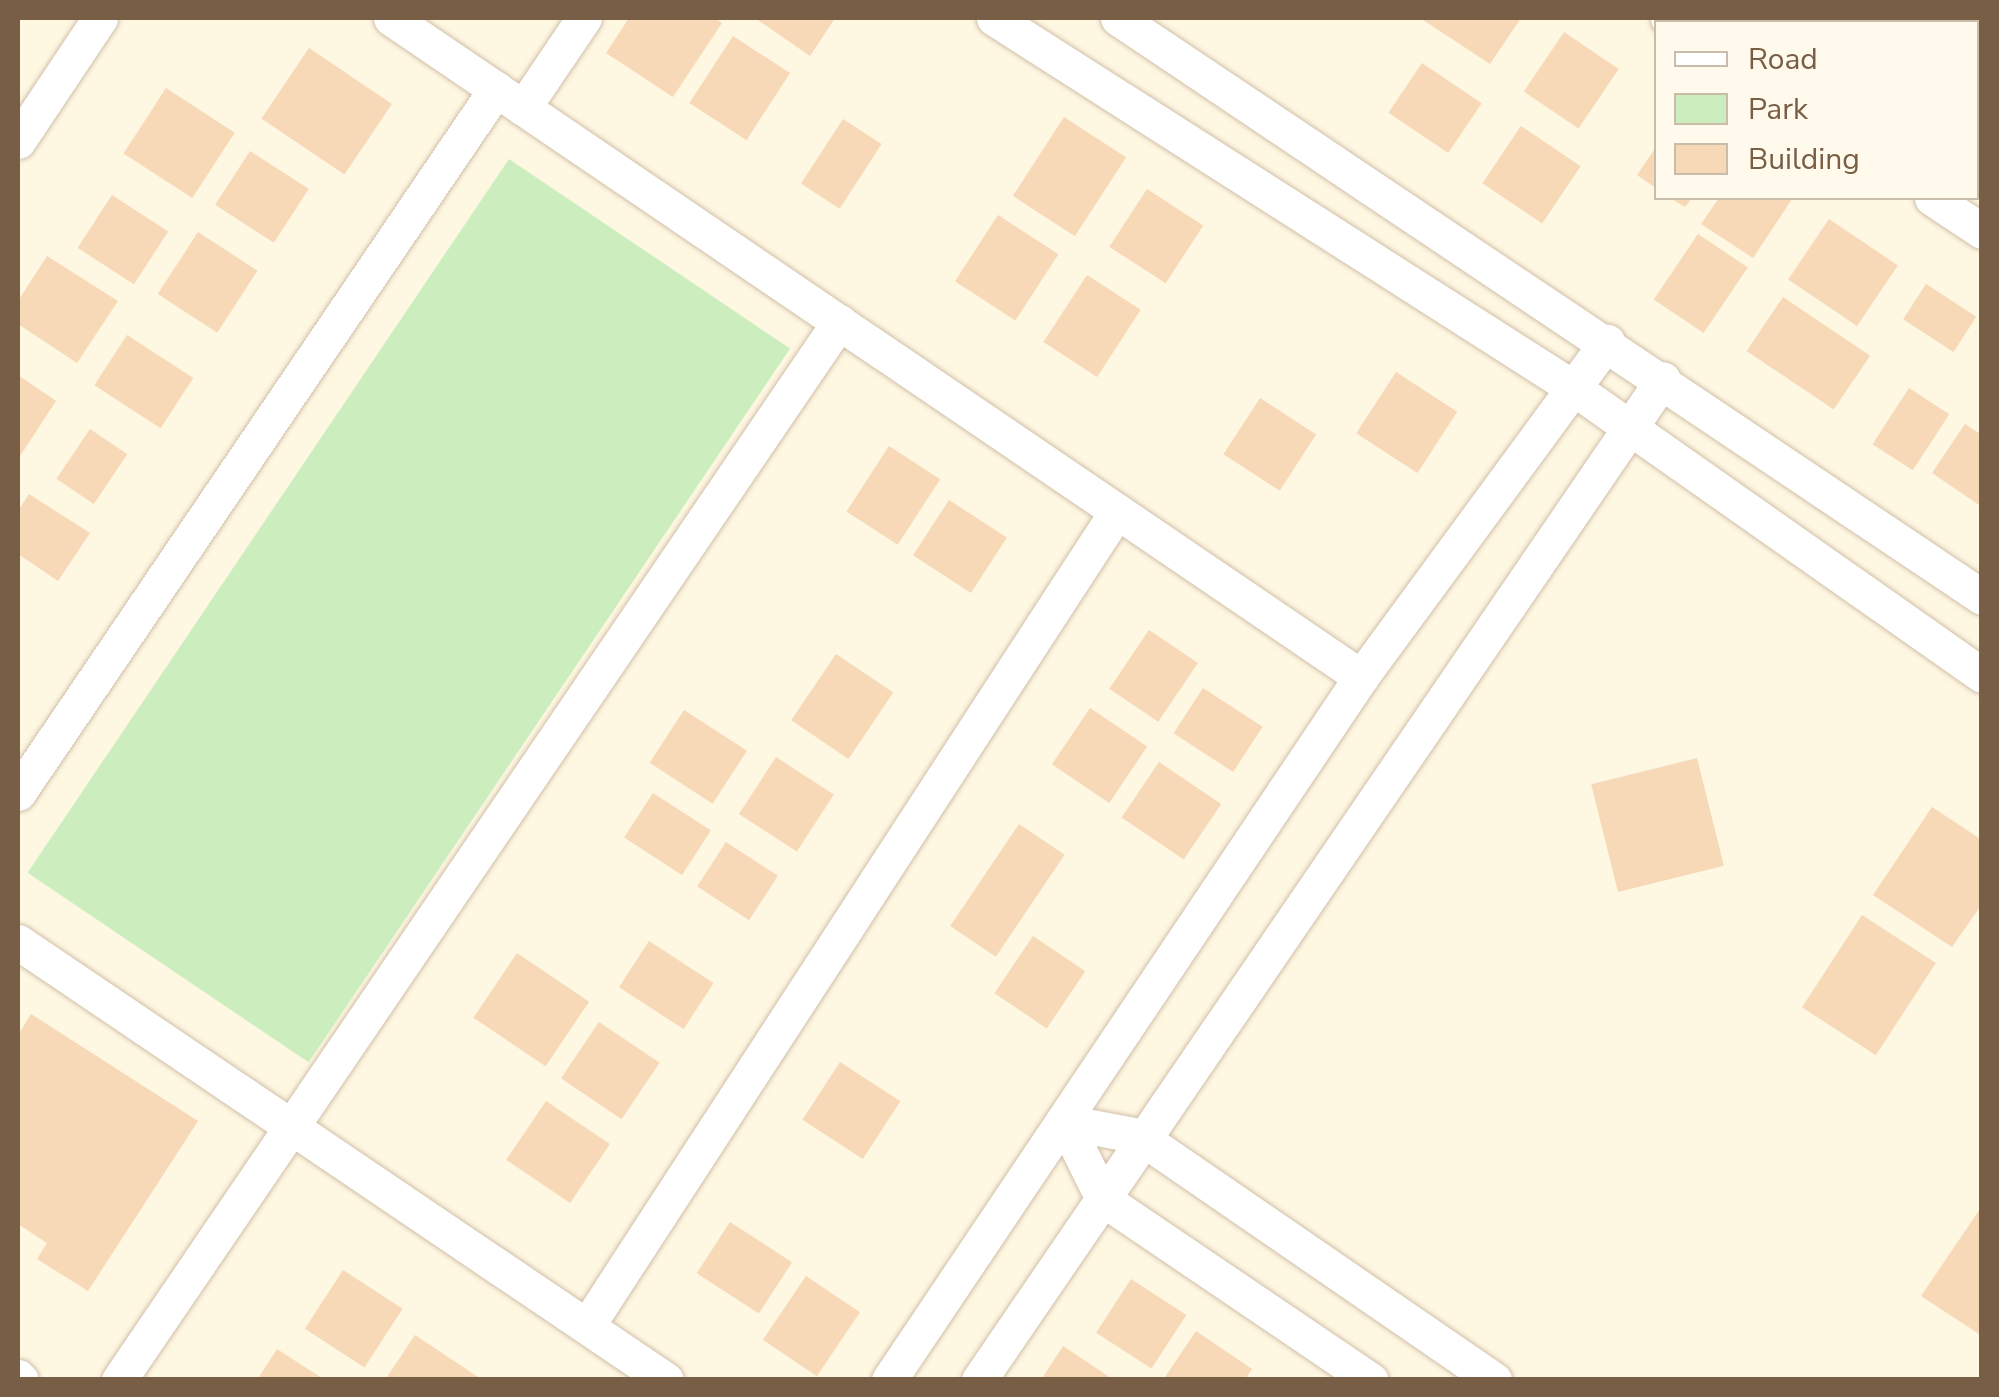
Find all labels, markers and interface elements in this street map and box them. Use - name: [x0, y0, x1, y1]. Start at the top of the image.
- legend: [1654, 20, 1979, 200]
- text: Road: [1748, 39, 1818, 80]
- text: Park: [1748, 89, 1808, 130]
- text: Building: [1748, 139, 1860, 180]

